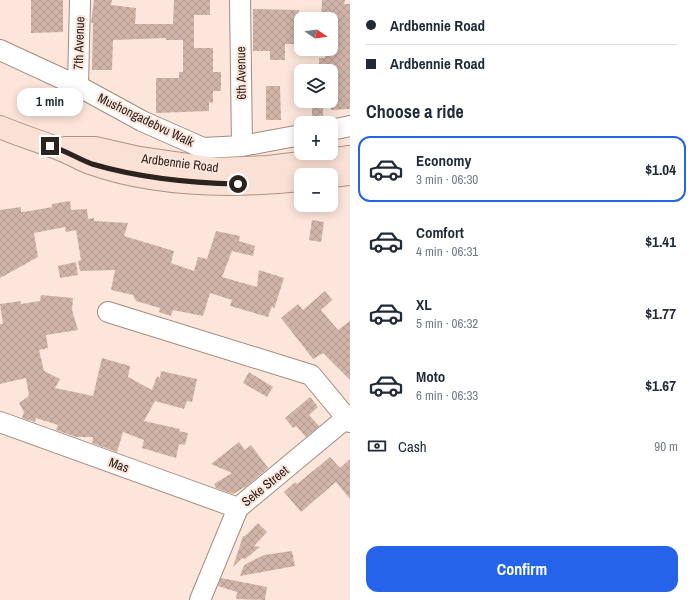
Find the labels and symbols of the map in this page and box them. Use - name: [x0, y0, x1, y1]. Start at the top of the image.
- north arrow: [294, 12, 338, 56]
- street label: 7th Avenue: [70, 16, 88, 70]
- street label: 6th Avenue: [232, 46, 250, 100]
- callout: 1 min: [17, 88, 83, 116]
- street label: Mushongadebvu Walk: [95, 89, 198, 151]
- route end: [41, 137, 59, 155]
- street label: Ardbennie Road: [139, 150, 220, 176]
- route start: [229, 175, 247, 193]
- street label: Mas: [107, 454, 131, 476]
- street label: Seke Street: [238, 462, 292, 510]

